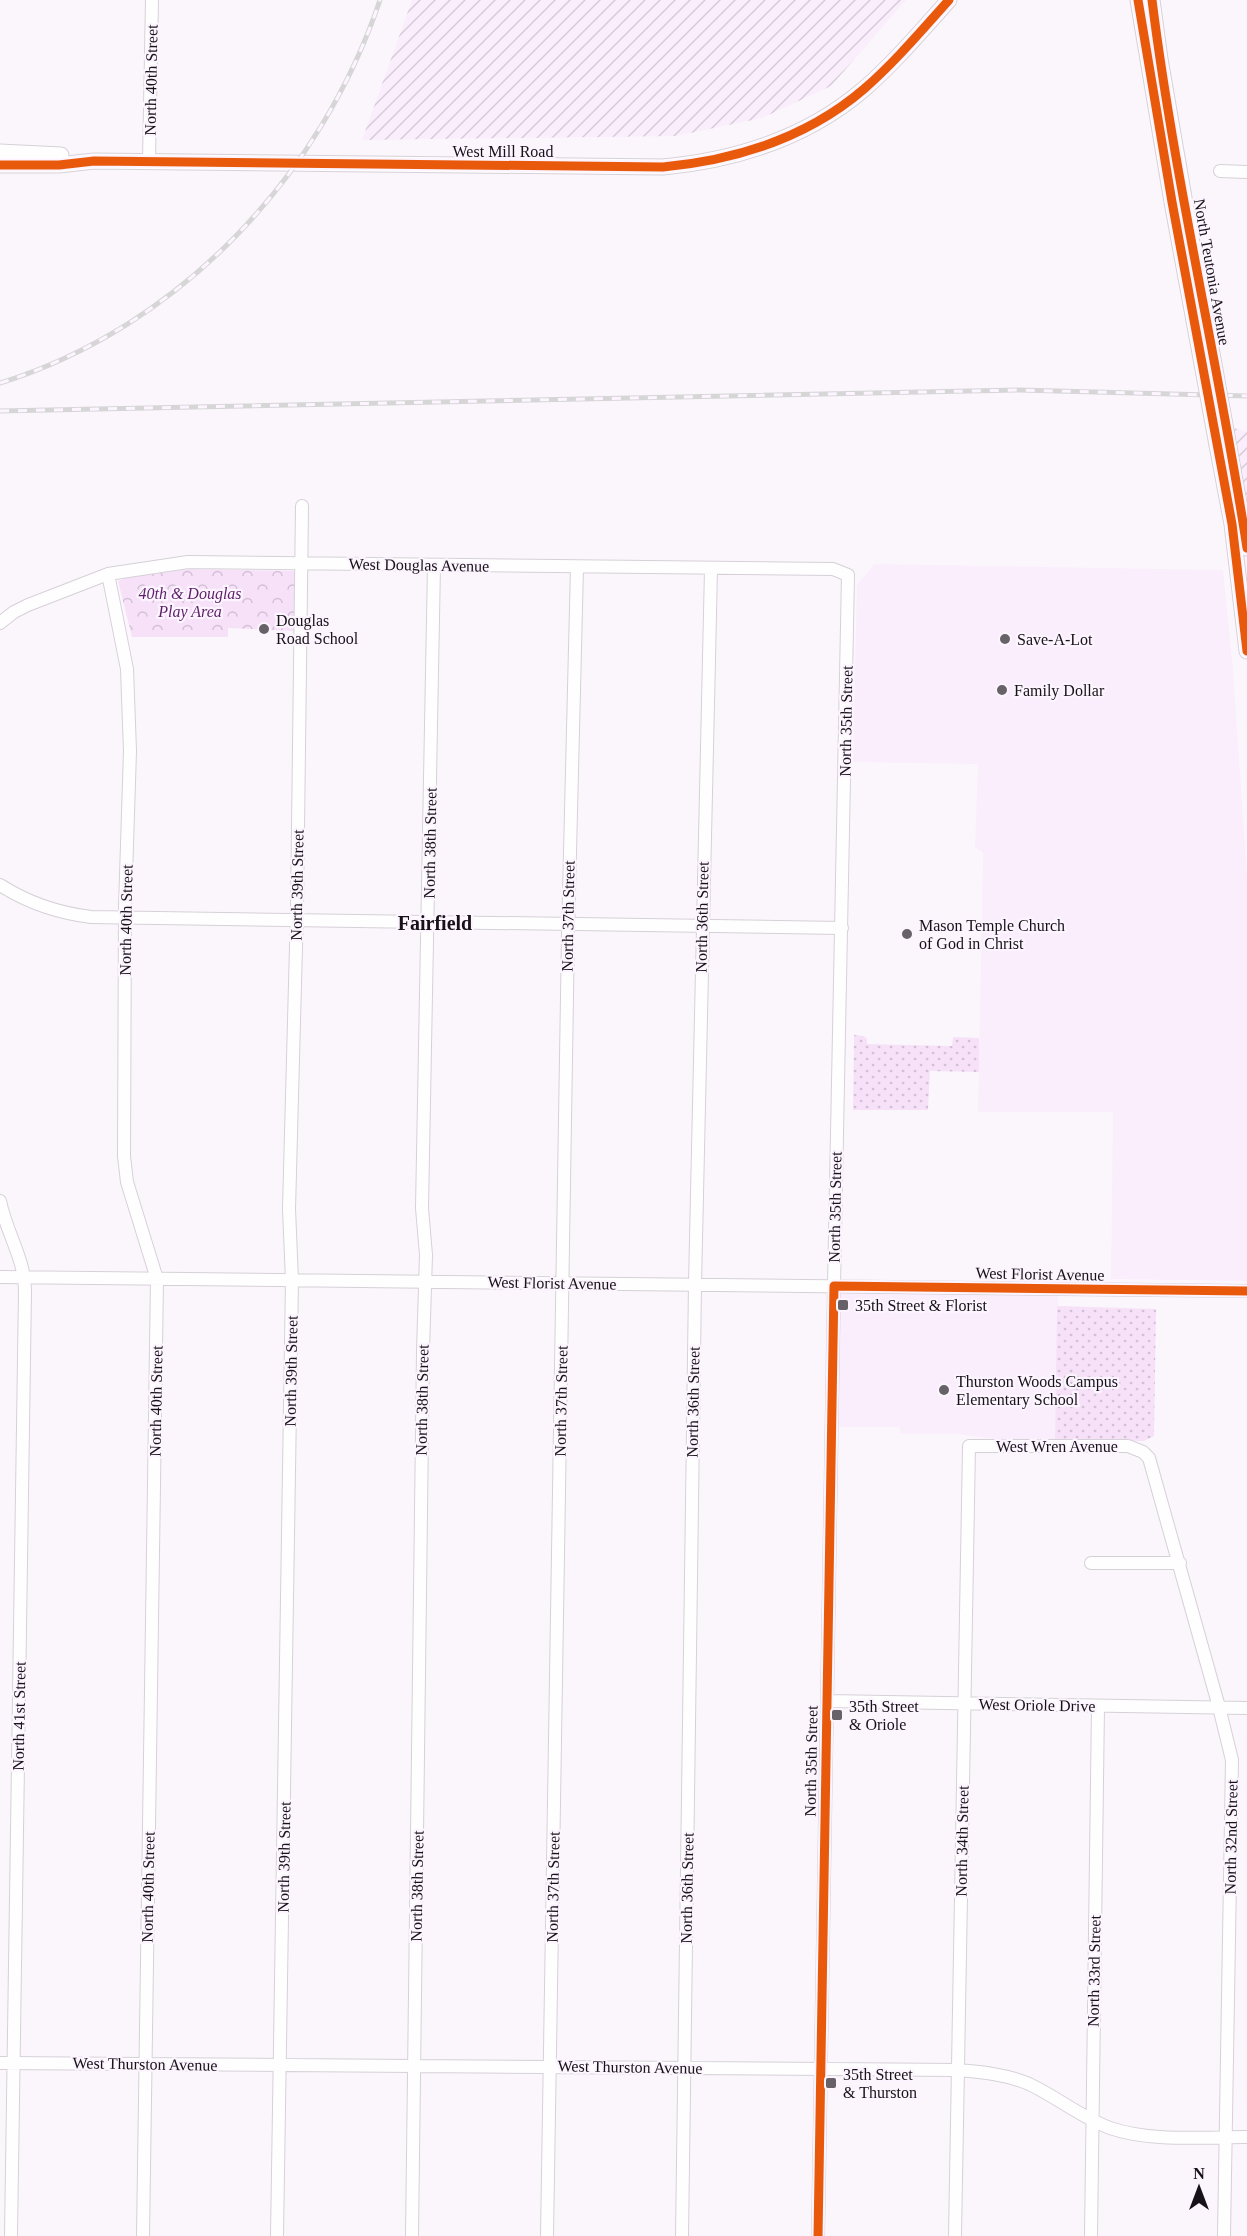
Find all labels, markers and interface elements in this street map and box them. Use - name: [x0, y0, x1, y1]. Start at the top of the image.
- street label: North 40th Street: [142, 24, 160, 136]
- street label: West Mill Road: [453, 143, 553, 160]
- street label: North Teutonia Avenue: [1191, 197, 1233, 347]
- street label: West Douglas Avenue: [349, 555, 489, 576]
- park label: 40th & Douglas Play Area: [138, 585, 242, 621]
- place label: Douglas Road School: [276, 612, 359, 647]
- marker: Douglas Road School: [257, 622, 271, 636]
- place label: Save-A-Lot: [1017, 631, 1093, 648]
- marker: Save-A-Lot: [998, 632, 1012, 646]
- street label: North 35th Street: [837, 665, 855, 777]
- place label: Family Dollar: [1014, 682, 1105, 700]
- marker: Family Dollar: [995, 683, 1009, 697]
- street label: North 38th Street: [421, 787, 439, 899]
- street label: North 39th Street: [288, 829, 306, 941]
- street label: North 37th Street: [559, 860, 577, 972]
- street label: North 36th Street: [693, 861, 711, 973]
- street label: North 40th Street: [117, 864, 135, 976]
- district label: Fairfield: [398, 912, 472, 934]
- place label: Mason Temple Church of God in Christ: [919, 917, 1065, 952]
- marker: Mason Temple Church of God in Christ: [900, 927, 914, 941]
- street label: North 35th Street: [826, 1151, 844, 1263]
- street label: West Florist Avenue: [975, 1264, 1105, 1284]
- street label: West Florist Avenue: [487, 1273, 617, 1293]
- place label: 35th Street & Florist: [855, 1297, 988, 1314]
- marker: 35th Street & Florist: [836, 1298, 850, 1312]
- street label: North 39th Street: [282, 1315, 300, 1427]
- street label: North 38th Street: [413, 1344, 431, 1456]
- street label: North 40th Street: [147, 1345, 165, 1457]
- street label: North 37th Street: [552, 1345, 570, 1457]
- street label: North 36th Street: [684, 1346, 702, 1458]
- place label: Thurston Woods Campus Elementary School: [956, 1373, 1118, 1409]
- marker: Thurston Woods Campus Elementary School: [937, 1383, 951, 1397]
- street label: West Wren Avenue: [996, 1438, 1118, 1455]
- street label: North 41st Street: [10, 1661, 28, 1771]
- street label: West Oriole Drive: [978, 1695, 1096, 1715]
- place label: 35th Street & Oriole: [849, 1698, 919, 1733]
- street label: North 35th Street: [802, 1705, 820, 1817]
- marker: 35th Street & Oriole: [830, 1708, 844, 1722]
- street label: North 32nd Street: [1222, 1779, 1241, 1894]
- street label: North 34th Street: [953, 1785, 971, 1897]
- street label: North 39th Street: [275, 1801, 293, 1913]
- street label: North 38th Street: [408, 1830, 426, 1942]
- street label: North 40th Street: [139, 1831, 157, 1943]
- street label: North 37th Street: [544, 1831, 562, 1943]
- street label: North 36th Street: [678, 1832, 696, 1944]
- street label: North 33rd Street: [1085, 1914, 1103, 2027]
- street label: West Thurston Avenue: [72, 2054, 218, 2074]
- street label: West Thurston Avenue: [557, 2057, 703, 2077]
- place label: 35th Street & Thurston: [843, 2066, 917, 2101]
- marker: 35th Street & Thurston: [824, 2076, 838, 2090]
- north arrow: [1169, 2158, 1229, 2218]
- text: N: [1193, 2165, 1205, 2182]

